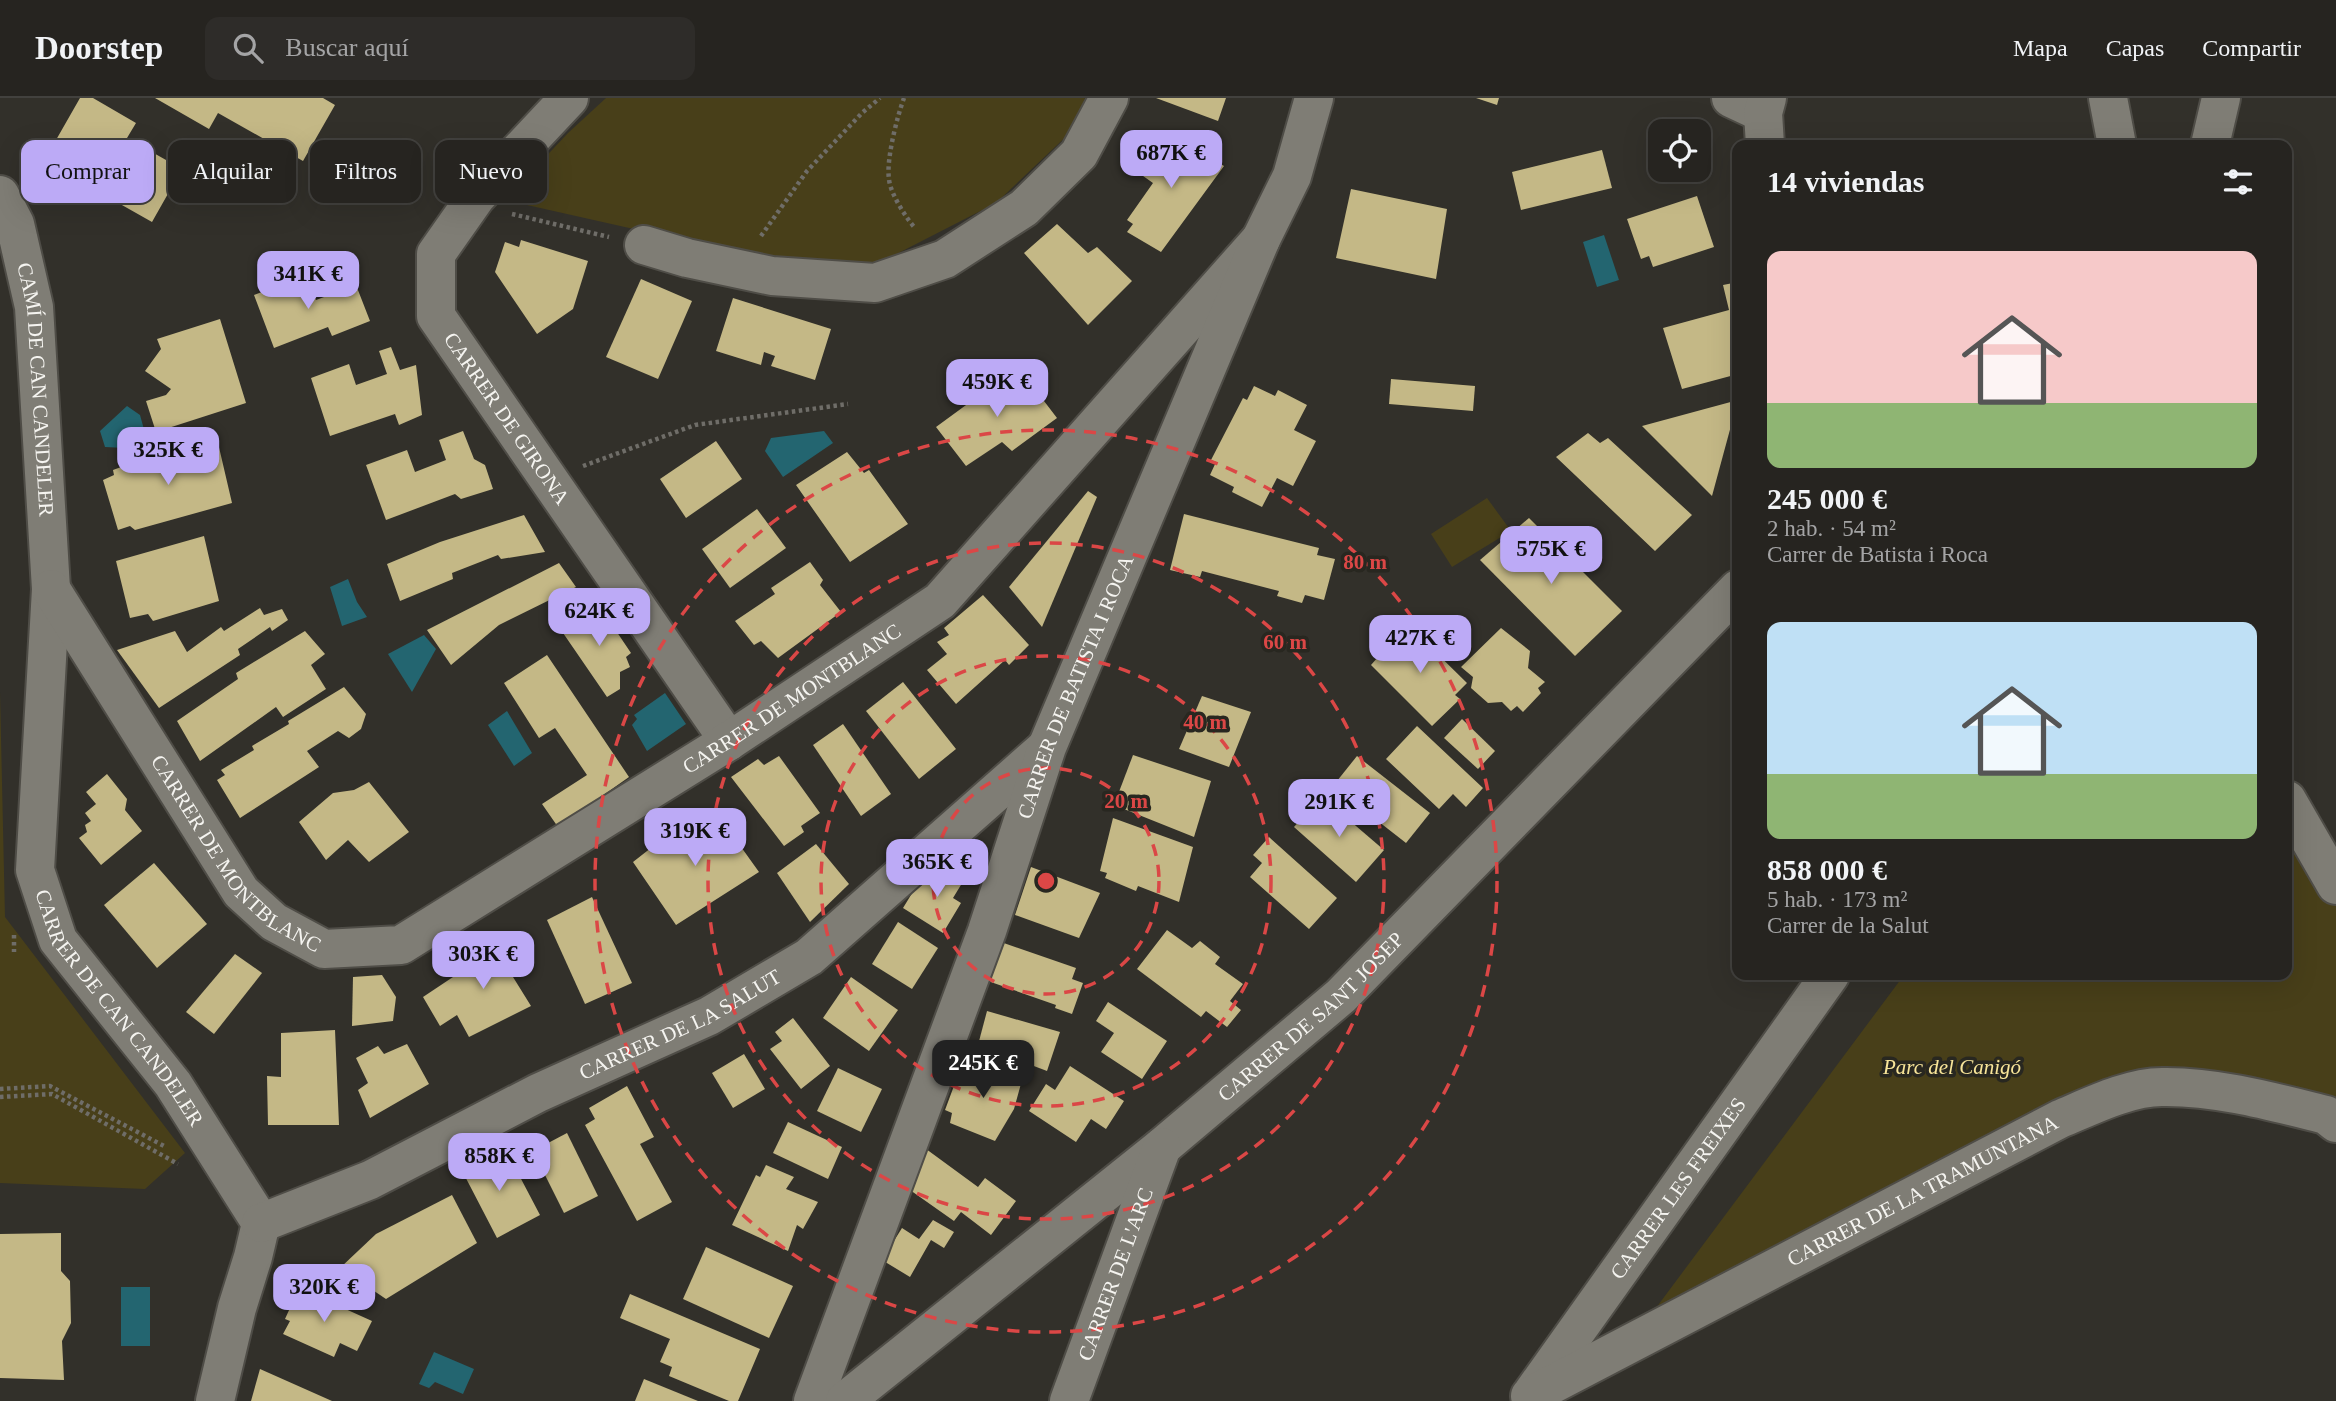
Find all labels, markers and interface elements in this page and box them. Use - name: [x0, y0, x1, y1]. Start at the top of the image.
- search box: [205, 17, 695, 80]
- icon: search: [229, 29, 267, 67]
- text: Doorstep: [35, 30, 163, 66]
- text: Buscar aquí: [285, 33, 409, 62]
- text: Mapa: [2013, 35, 2068, 61]
- text: Capas: [2106, 35, 2164, 61]
- text: Compartir: [2202, 35, 2301, 61]
- map controls: [1648, 119, 1711, 182]
- button: locate: [1648, 119, 1711, 182]
- pin: 687K €: [1114, 130, 1228, 190]
- chip: Comprar: [21, 140, 154, 203]
- chip: Alquilar: [168, 140, 296, 203]
- chip: Filtros: [310, 140, 421, 203]
- chip: Nuevo: [435, 140, 547, 203]
- text: 687K €: [1136, 140, 1206, 165]
- icon: filters: [2219, 163, 2257, 201]
- text: 14 viviendas: [1767, 165, 1925, 198]
- pin: 341K €: [251, 252, 365, 311]
- street label: CAMÍ DE CAN CANDELER: [12, 260, 59, 517]
- text: 341K €: [273, 261, 343, 286]
- icon: home: [1949, 297, 2075, 423]
- street label: CARRER DE GIRONA: [439, 328, 575, 510]
- pin: 459K €: [940, 360, 1054, 419]
- text: 459K €: [962, 369, 1032, 394]
- pin: 325K €: [111, 428, 225, 487]
- text: 325K €: [133, 437, 203, 462]
- text: 245 000 €: [1767, 482, 1887, 515]
- text: 2 hab. · 54 m²: [1767, 516, 1896, 541]
- pin: 575K €: [1494, 526, 1608, 586]
- text: 575K €: [1516, 536, 1586, 561]
- text: Carrer de Batista i Roca: [1767, 542, 1988, 567]
- text: 80 m: [1343, 550, 1387, 574]
- street label: CARRER DE BATISTA I ROCA: [1012, 551, 1139, 822]
- pin: 624K €: [542, 588, 656, 648]
- text: 624K €: [564, 598, 634, 623]
- pin: 427K €: [1363, 616, 1477, 675]
- street label: CARRER DE MONTBLANC: [678, 619, 905, 779]
- text: 427K €: [1385, 625, 1455, 650]
- text: 60 m: [1263, 630, 1307, 654]
- icon: home: [1949, 668, 2075, 794]
- text: 40 m: [1183, 710, 1227, 734]
- street label: CARRER DE MONTBLANC: [146, 751, 325, 957]
- pin: 291K €: [1282, 780, 1396, 839]
- text: 20 m: [1104, 789, 1148, 813]
- text: 291K €: [1304, 789, 1374, 814]
- pin: 319K €: [638, 808, 752, 868]
- text: 319K €: [660, 818, 730, 843]
- pin: 365K €: [880, 840, 994, 899]
- text: 365K €: [902, 849, 972, 874]
- text: 858 000 €: [1767, 853, 1887, 886]
- centre of rings: [1034, 869, 1058, 893]
- street label: CARRER DE CAN CANDELER: [30, 886, 208, 1130]
- text: 5 hab. · 173 m²: [1767, 887, 1907, 912]
- text: Carrer de la Salut: [1767, 913, 1929, 938]
- street label: CARRER DE SANT JOSEP: [1213, 927, 1409, 1107]
- pin: 303K €: [426, 932, 540, 991]
- text: 303K €: [448, 941, 518, 966]
- street label: CARRER DE LA SALUT: [575, 964, 785, 1085]
- pin: 245K €: [926, 1040, 1040, 1100]
- text: 245K €: [948, 1050, 1018, 1075]
- park label: Parc del Canigó: [1882, 1055, 2022, 1079]
- street label: CARRER LES FREIXES: [1605, 1093, 1751, 1284]
- street label: CARRER DE LA TRAMUNTANA: [1783, 1110, 2063, 1271]
- pin: 858K €: [442, 1134, 556, 1193]
- text: 858K €: [464, 1143, 534, 1168]
- street label: CARRER DE L'ARC: [1073, 1184, 1158, 1364]
- pin: 320K €: [267, 1264, 381, 1324]
- text: 320K €: [289, 1274, 359, 1299]

